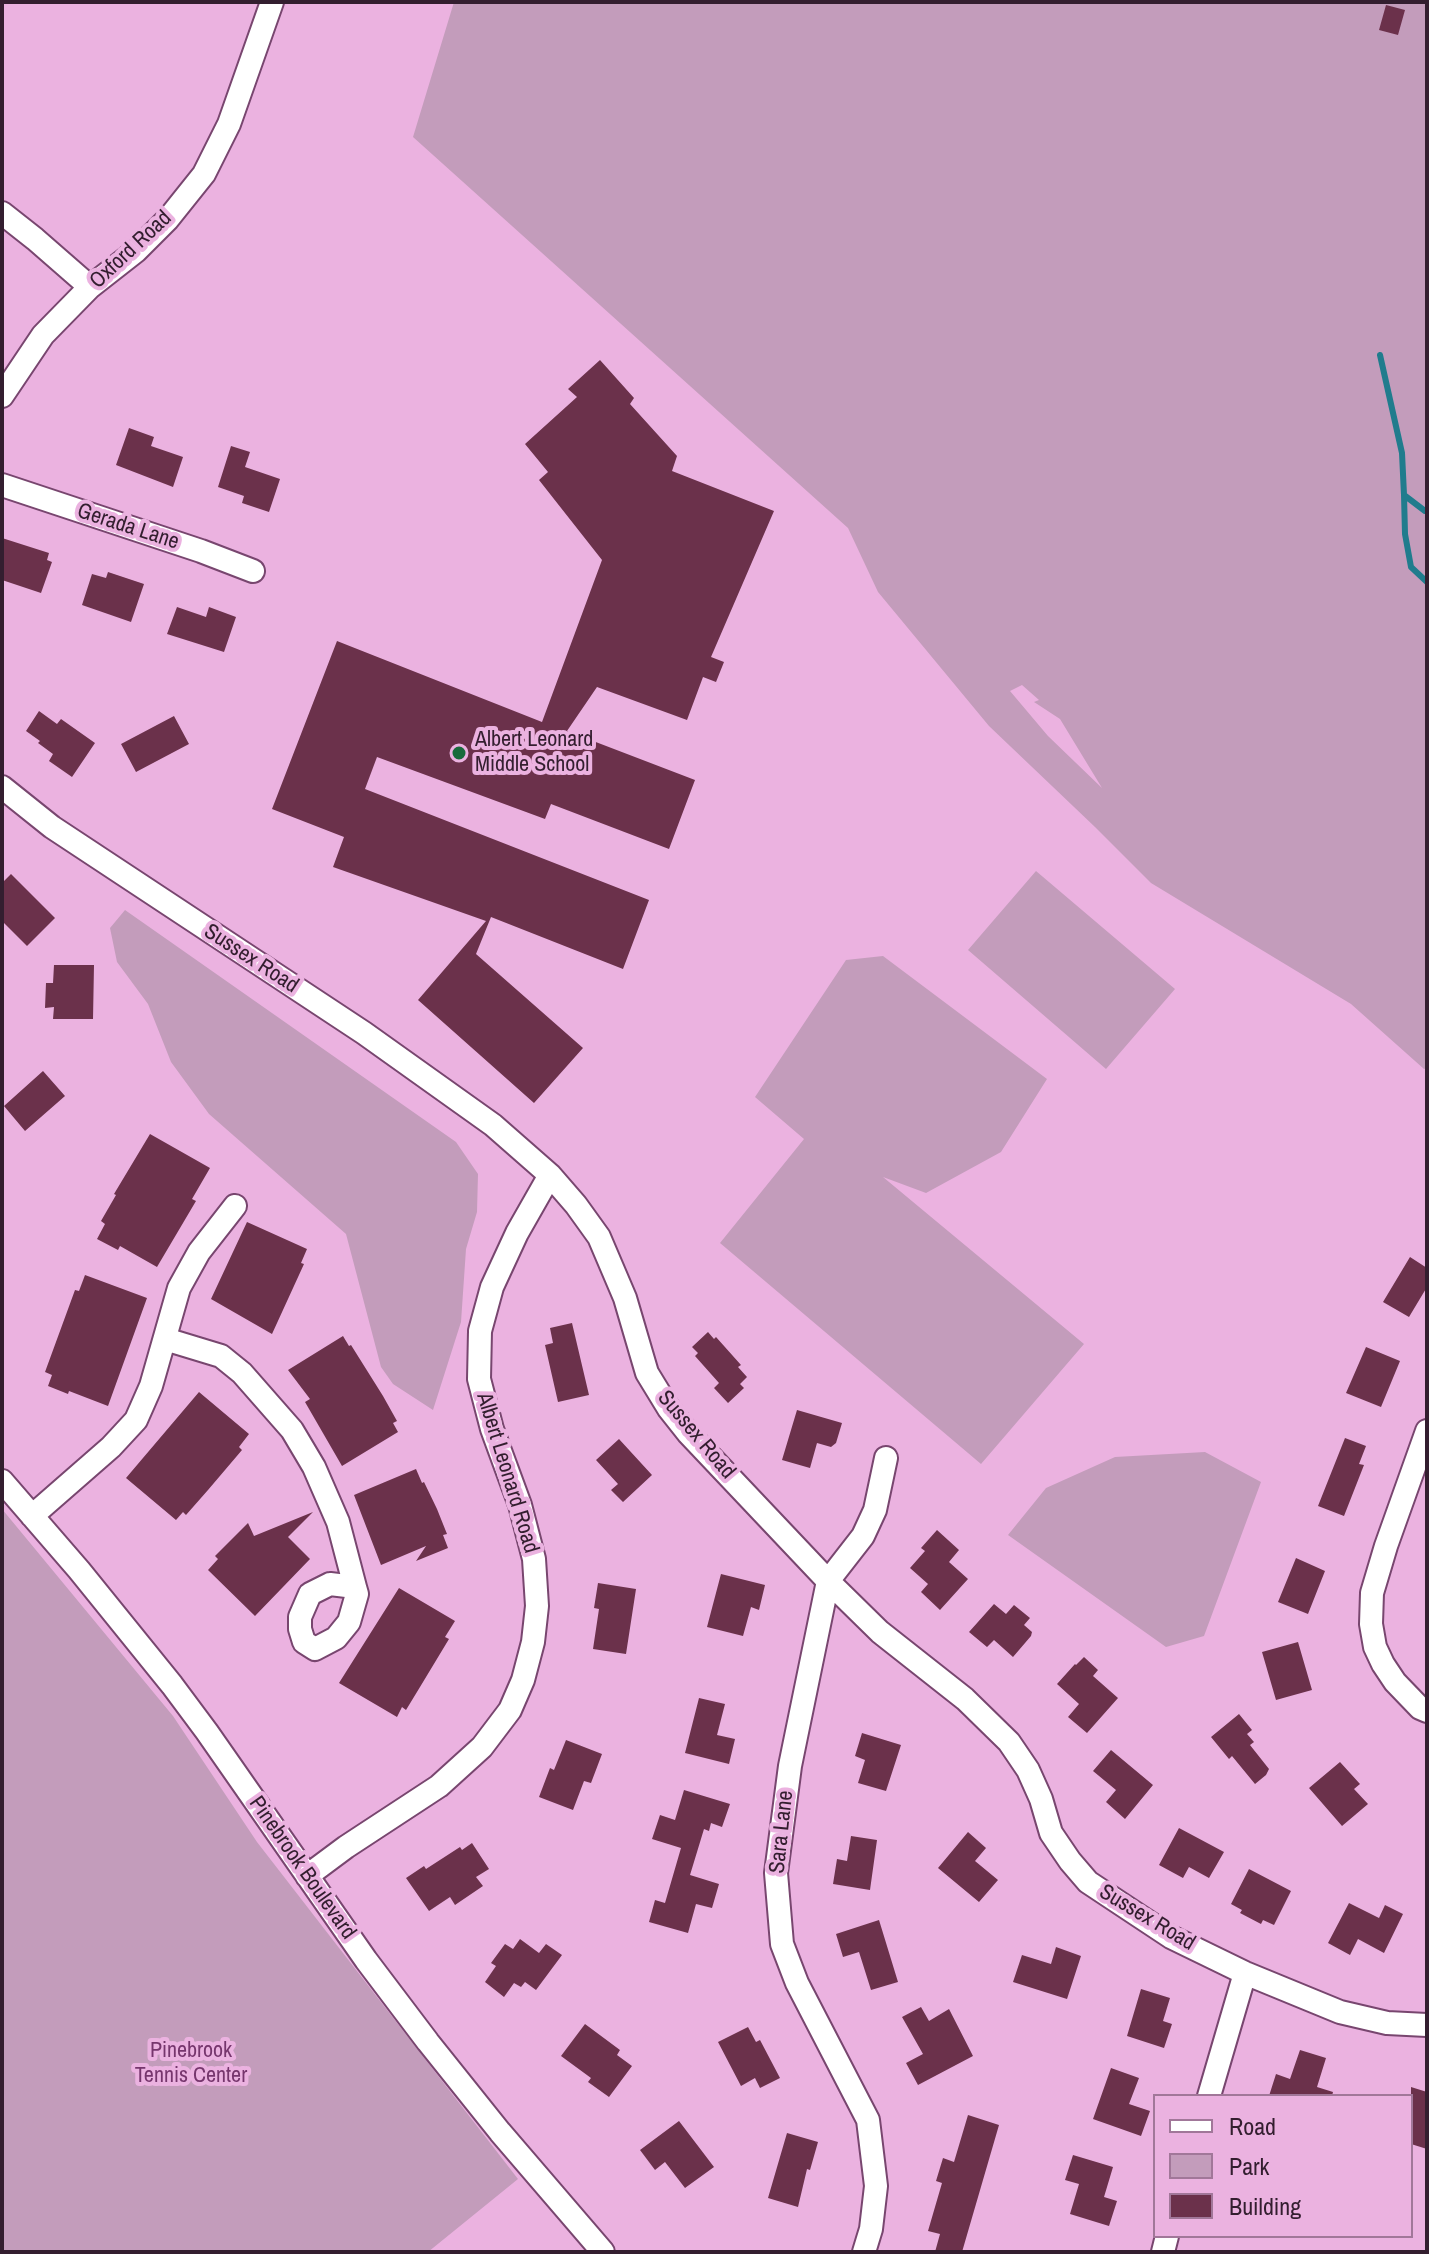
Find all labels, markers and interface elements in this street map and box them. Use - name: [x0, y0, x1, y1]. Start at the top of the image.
- street label: Oxford Road: [85, 205, 177, 295]
- street label: Gerada Lane: [74, 498, 182, 556]
- place label: Albert Leonard Middle School: [475, 727, 593, 778]
- marker: Albert Leonard Middle School: [450, 744, 468, 762]
- street label: Sussex Road: [199, 919, 303, 999]
- street label: Sussex Road: [651, 1385, 741, 1485]
- street label: Albert Leonard Road: [470, 1390, 544, 1556]
- street label: Sara Lane: [765, 1789, 799, 1875]
- street label: Pinebrook Boulevard: [243, 1791, 361, 1945]
- street label: Sussex Road: [1094, 1879, 1200, 1957]
- park label: Pinebrook Tennis Center: [135, 2038, 247, 2090]
- legend: [1153, 2094, 1413, 2238]
- text: Road: [1229, 2110, 1276, 2142]
- text: Park: [1229, 2150, 1269, 2182]
- text: Building: [1229, 2190, 1301, 2222]

